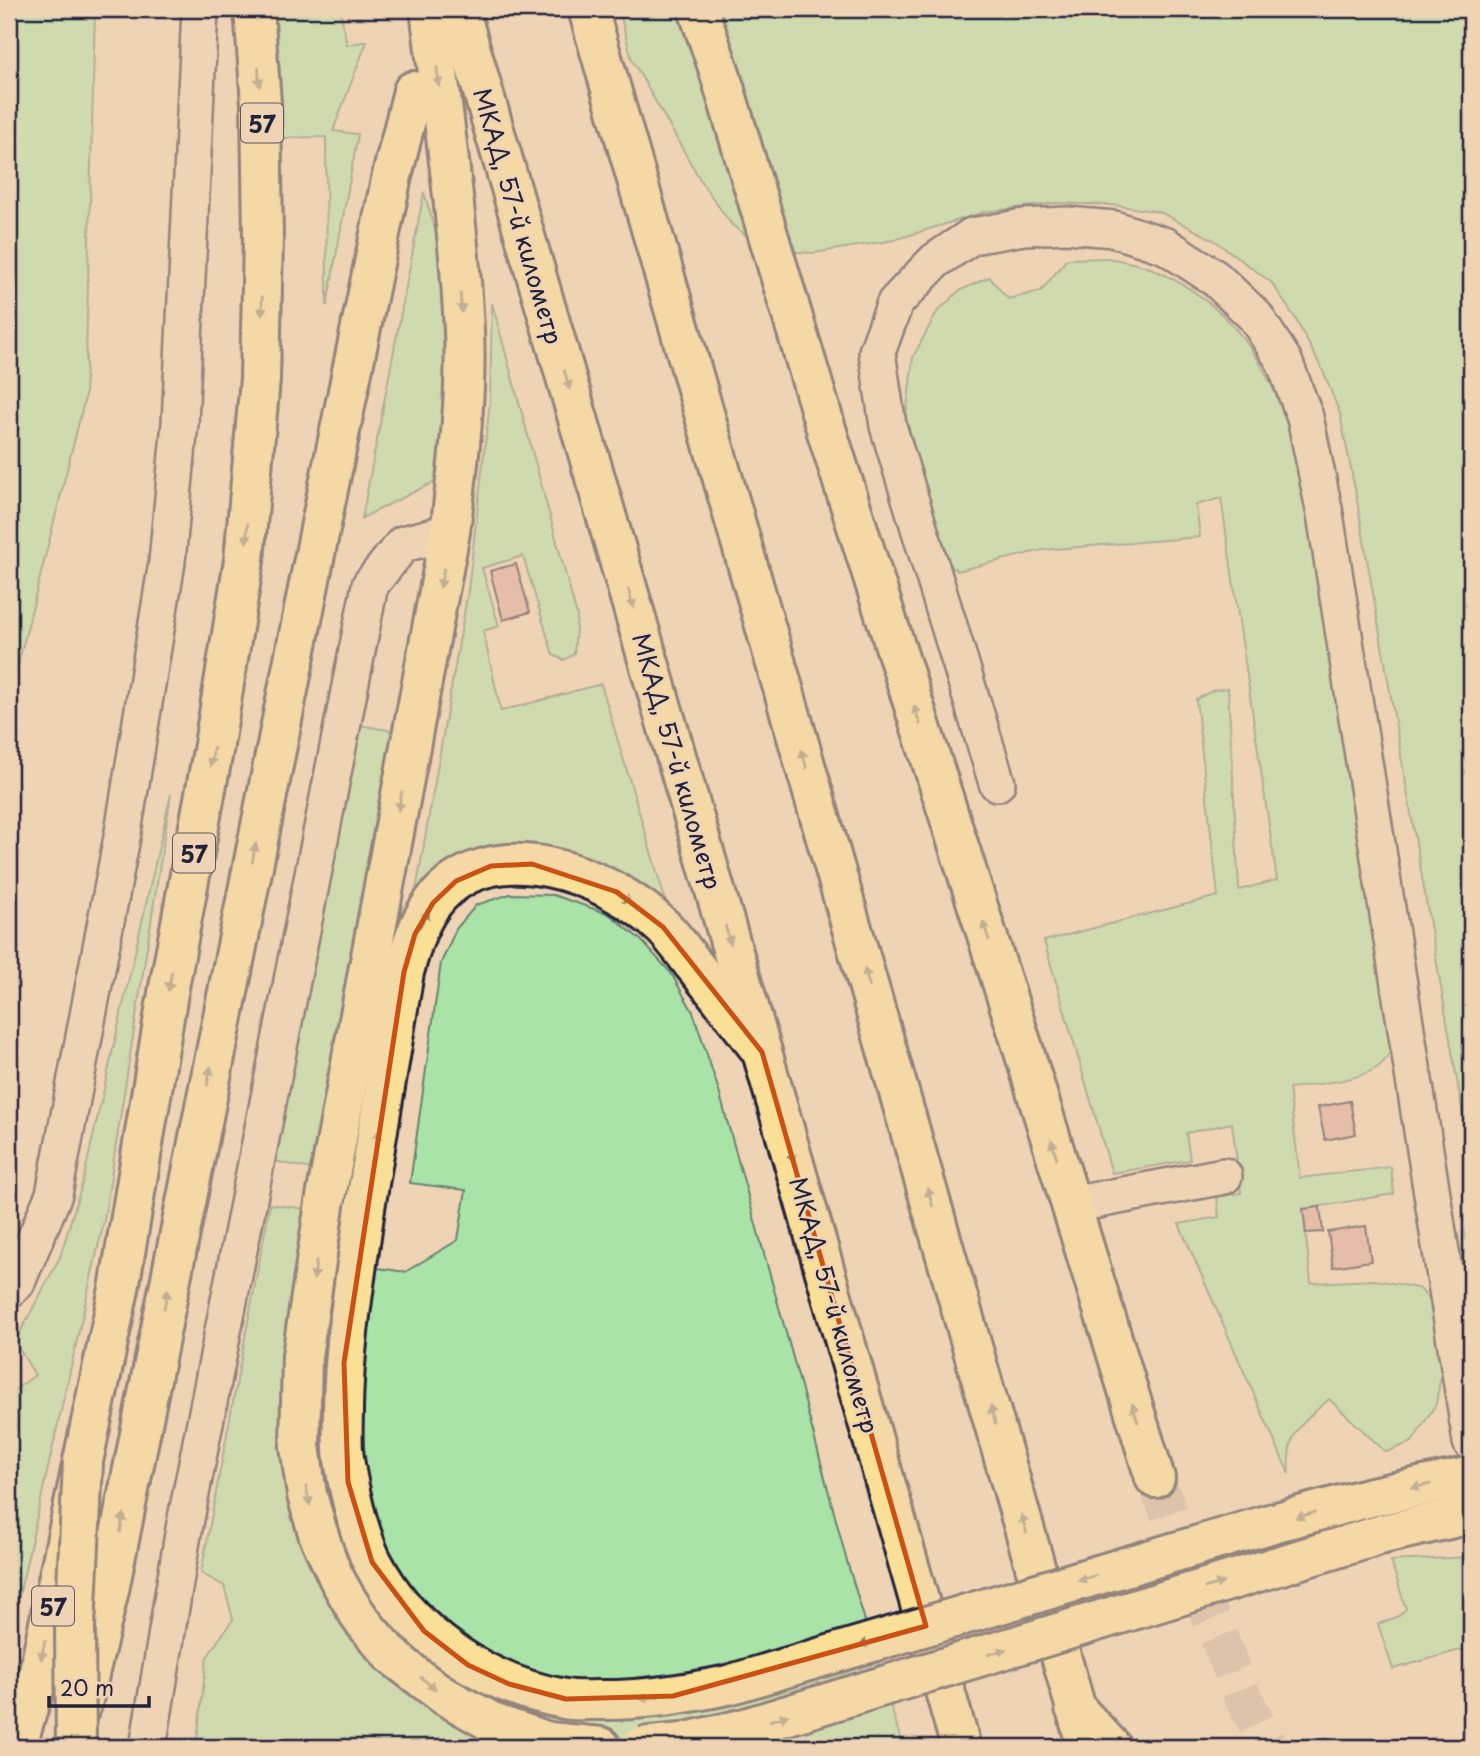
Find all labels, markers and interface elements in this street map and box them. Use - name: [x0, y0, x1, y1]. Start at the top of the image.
- one-way arrow: [254, 66, 265, 88]
- one-way arrow: [433, 66, 444, 88]
- street label: МКАД, 57-й километр: [465, 83, 573, 349]
- road number: 57: [241, 104, 283, 142]
- one-way arrow: [456, 292, 467, 314]
- one-way arrow: [256, 295, 268, 317]
- one-way arrow: [562, 369, 573, 391]
- one-way arrow: [241, 522, 252, 544]
- one-way arrow: [436, 567, 447, 589]
- one-way arrow: [626, 588, 636, 609]
- street label: МКАД, 57-й километр: [624, 628, 732, 894]
- one-way arrow: [911, 704, 922, 725]
- one-way arrow: [206, 746, 217, 768]
- one-way arrow: [798, 749, 808, 770]
- one-way arrow: [394, 790, 405, 812]
- road number: 57: [173, 834, 215, 873]
- one-way arrow: [249, 842, 260, 864]
- one-way arrow: [614, 890, 632, 904]
- one-way arrow: [417, 909, 430, 928]
- one-way arrow: [980, 921, 990, 942]
- one-way arrow: [724, 924, 734, 945]
- one-way arrow: [861, 967, 871, 988]
- one-way arrow: [164, 970, 175, 992]
- one-way arrow: [204, 1065, 215, 1087]
- one-way arrow: [372, 1129, 383, 1151]
- one-way arrow: [1048, 1138, 1058, 1159]
- one-way arrow: [787, 1143, 797, 1164]
- street label: МКАД, 57-й километр: [781, 1172, 889, 1438]
- one-way arrow: [924, 1186, 934, 1207]
- one-way arrow: [309, 1259, 320, 1281]
- one-way arrow: [160, 1288, 171, 1310]
- one-way arrow: [1130, 1402, 1140, 1423]
- one-way arrow: [987, 1404, 997, 1425]
- one-way arrow: [1410, 1481, 1432, 1492]
- one-way arrow: [303, 1485, 314, 1507]
- one-way arrow: [1295, 1510, 1316, 1520]
- one-way arrow: [117, 1512, 128, 1534]
- one-way arrow: [1018, 1513, 1028, 1534]
- one-way arrow: [1076, 1574, 1097, 1584]
- one-way arrow: [1204, 1580, 1225, 1590]
- road number: 57: [32, 1586, 74, 1625]
- one-way arrow: [858, 1638, 879, 1648]
- one-way arrow: [38, 1639, 49, 1661]
- one-way arrow: [987, 1646, 1008, 1656]
- scale bar: [49, 1665, 149, 1709]
- text: 20 m: [60, 1671, 114, 1703]
- one-way arrow: [419, 1675, 437, 1690]
- one-way arrow: [637, 1693, 659, 1704]
- one-way arrow: [769, 1712, 790, 1723]

